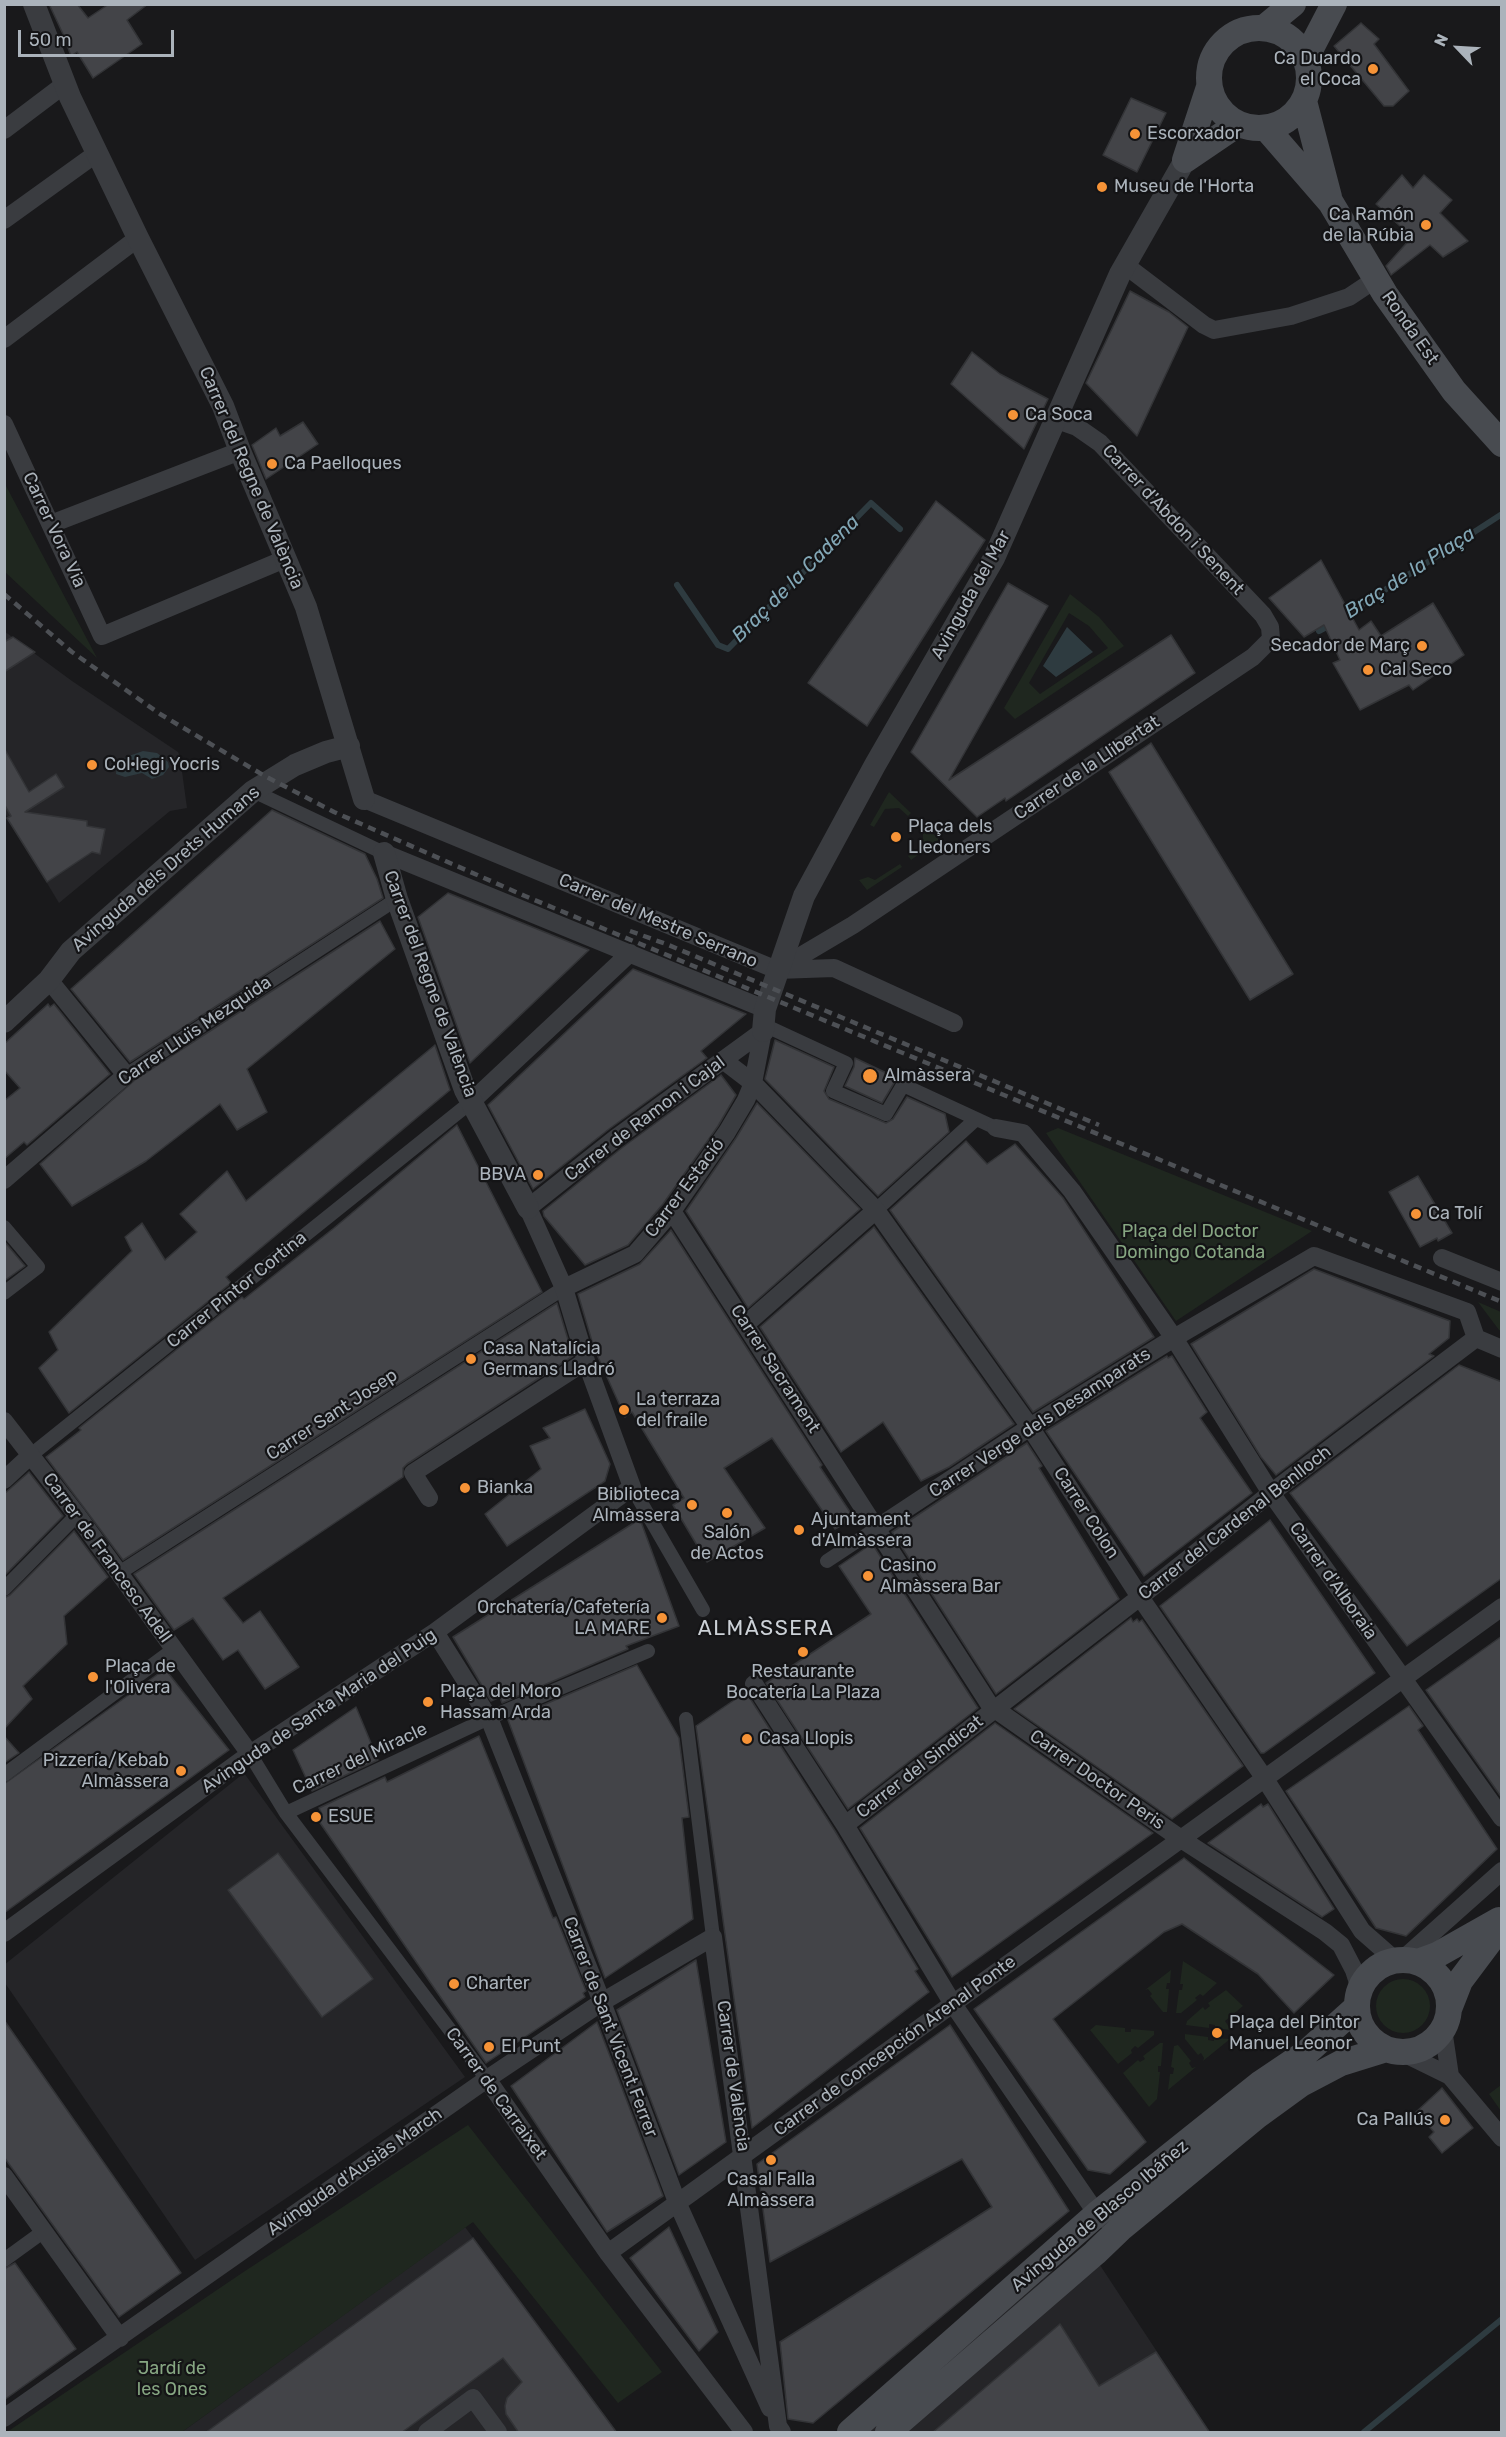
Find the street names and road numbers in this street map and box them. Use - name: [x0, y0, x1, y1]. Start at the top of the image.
- street label: Ronda Est: [1377, 287, 1443, 369]
- street label: Carrer del Regne de València: [194, 363, 308, 593]
- street label: Carrer d'Abdon i Senent: [1098, 440, 1248, 600]
- street label: Carrer Vora Via: [18, 469, 90, 591]
- street label: Avinguda del Mar: [927, 527, 1015, 663]
- street label: Carrer de la Llibertat: [1010, 711, 1164, 825]
- street label: Avinguda dels Drets Humans: [68, 782, 264, 956]
- street label: Carrer del Regne de València: [379, 868, 481, 1100]
- street label: Carrer del Mestre Serrano: [555, 869, 761, 973]
- street label: Carrer Lluïs Mezquida: [114, 972, 276, 1090]
- street label: Carrer de Ramon i Cajal: [561, 1052, 729, 1186]
- street label: Carrer Estació: [641, 1134, 729, 1242]
- street label: Carrer Pintor Cortina: [163, 1227, 311, 1353]
- street label: Carrer Sacrament: [726, 1301, 824, 1437]
- street label: Carrer Verge dels Desamparats: [925, 1343, 1155, 1503]
- street label: Carrer Sant Josep: [262, 1365, 402, 1465]
- street label: Carrer del Cardenal Benlloch: [1134, 1441, 1336, 1605]
- street label: Carrer Colon: [1048, 1463, 1124, 1563]
- street label: Carrer de Francesc Adell: [38, 1469, 176, 1647]
- street label: Carrer d'Alboraia: [1284, 1518, 1382, 1644]
- street label: Avinguda de Santa Maria del Puig: [197, 1624, 441, 1798]
- street label: Carrer del Sindicat: [852, 1711, 988, 1823]
- street label: Carrer del Miracle: [289, 1718, 431, 1800]
- street label: Carrer Doctor Peris: [1025, 1725, 1169, 1835]
- street label: Carrer de Sant Vicent Ferrer: [558, 1914, 662, 2140]
- street label: Carrer de Concepción Arenal Ponte: [770, 1951, 1020, 2141]
- street label: Carrer de València: [712, 1999, 754, 2153]
- street label: Carrer de Carraixet: [441, 2024, 551, 2164]
- street label: Avinguda d'Ausiàs March: [263, 2103, 447, 2241]
- street label: Avinguda de Blasco Ibáñez: [1007, 2136, 1193, 2296]

